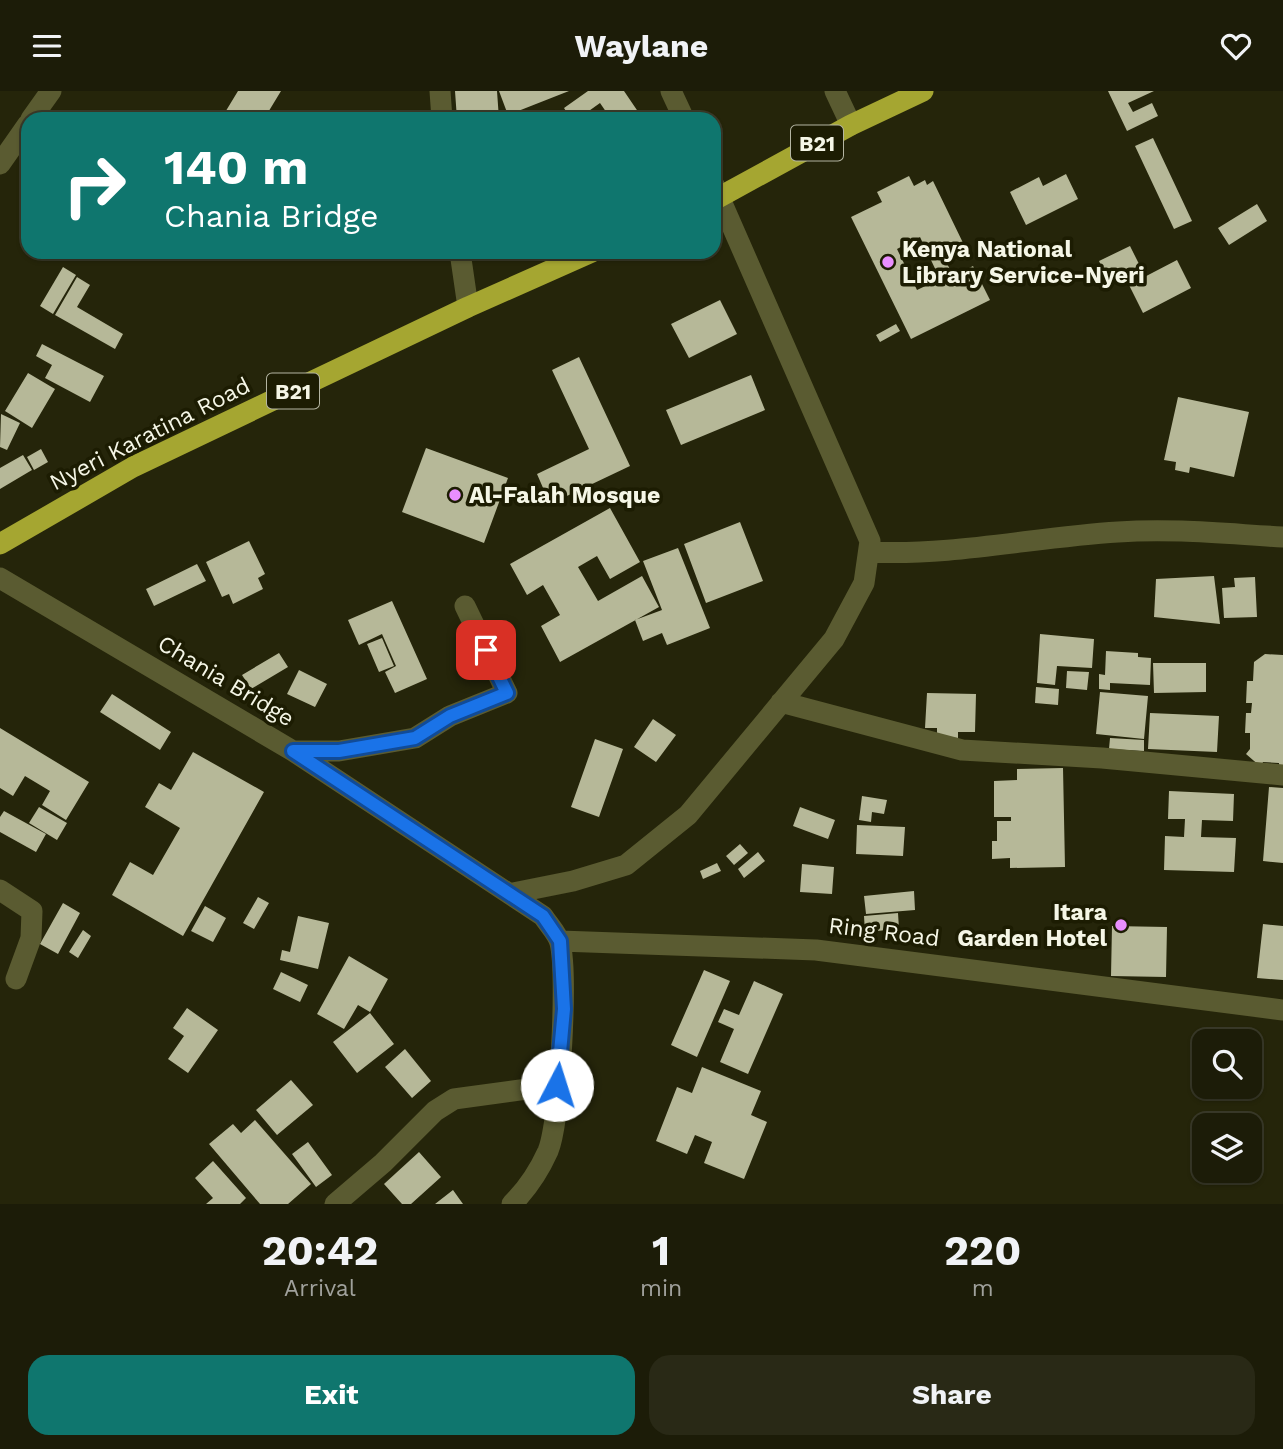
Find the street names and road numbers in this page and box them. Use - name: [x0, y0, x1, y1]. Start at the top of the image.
- road number: B21: [791, 125, 843, 161]
- street label: Nyeri Karatina Road: [45, 372, 255, 496]
- road number: B21: [267, 373, 319, 409]
- street label: Chania Bridge: [153, 630, 299, 732]
- street label: Ring Road: [827, 912, 941, 952]

